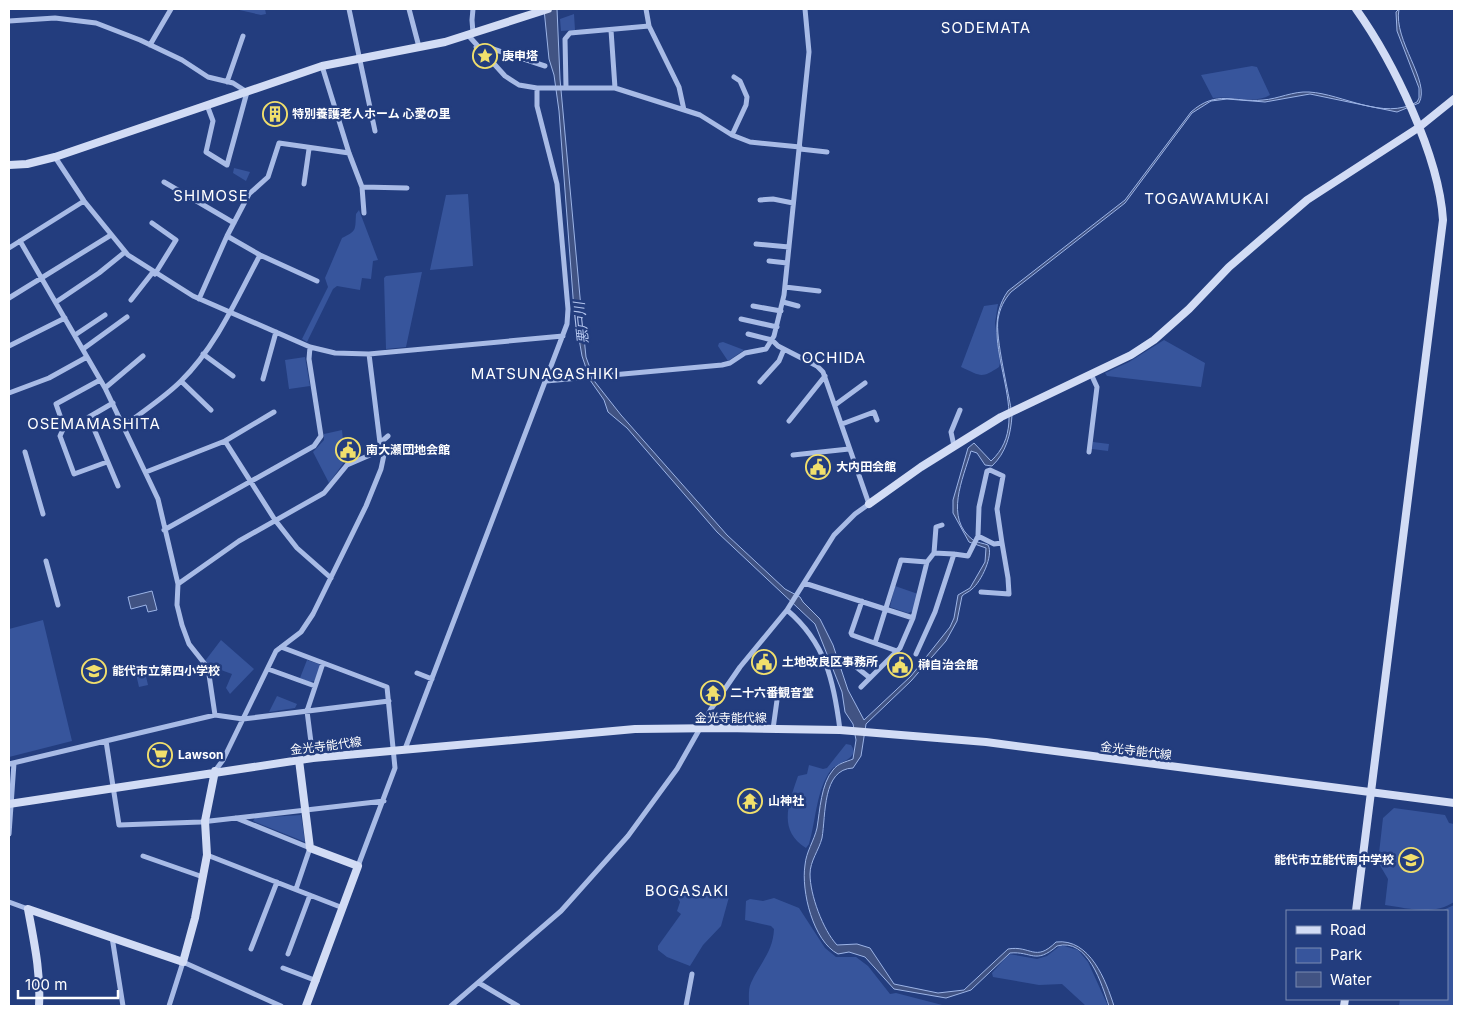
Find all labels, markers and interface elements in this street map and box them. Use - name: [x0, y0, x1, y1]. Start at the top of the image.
- district label: SODEMATA: [941, 18, 1031, 37]
- place icon: 庚申塔: [472, 43, 498, 69]
- place label: 庚申塔: [502, 48, 538, 63]
- building icon: 特別養護老人ホーム 心愛の里: [262, 101, 288, 127]
- place label: 特別養護老人ホーム 心愛の里: [292, 106, 450, 121]
- district label: SHIMOSE: [173, 186, 249, 205]
- district label: TOGAWAMUKAI: [1144, 189, 1270, 208]
- water label: 悪戸川: [570, 299, 591, 345]
- district label: OCHIDA: [802, 348, 866, 367]
- district label: MATSUNAGASHIKI: [471, 364, 619, 383]
- district label: OSEMAMASHITA: [27, 414, 161, 433]
- public building icon: 南大瀬団地会館: [335, 437, 361, 463]
- place label: 南大瀬団地会館: [366, 442, 450, 457]
- public building icon: 大内田会館: [805, 454, 831, 480]
- place label: 大内田会館: [836, 459, 896, 474]
- public building icon: 土地改良区事務所: [751, 649, 777, 675]
- public building icon: 榊自治会館: [887, 652, 913, 678]
- place label: 土地改良区事務所: [782, 654, 878, 669]
- place label: 榊自治会館: [918, 657, 978, 672]
- school or university icon: 能代市立第四小学校: [81, 658, 107, 684]
- place label: 能代市立第四小学校: [112, 663, 220, 678]
- temple icon: 二十六番観音堂: [700, 680, 726, 706]
- place label: 二十六番観音堂: [730, 685, 814, 700]
- street label: 金光寺能代線: [695, 710, 767, 725]
- street label: 金光寺能代線: [289, 734, 363, 757]
- street label: 金光寺能代線: [1099, 739, 1173, 762]
- supermarket icon: Lawson: [147, 742, 173, 768]
- place label: Lawson: [178, 747, 224, 762]
- temple icon: 山神社: [737, 788, 763, 814]
- place label: 山神社: [768, 793, 804, 808]
- school or university icon: 能代市立能代南中学校: [1398, 847, 1424, 873]
- place label: 能代市立能代南中学校: [1274, 852, 1394, 867]
- district label: BOGASAKI: [645, 881, 729, 900]
- legend: [1286, 910, 1448, 1000]
- text: Road: [1330, 920, 1366, 939]
- text: Park: [1330, 945, 1363, 964]
- scale bar: [18, 968, 118, 1000]
- text: Water: [1330, 970, 1372, 989]
- text: 100 m: [25, 975, 67, 994]

